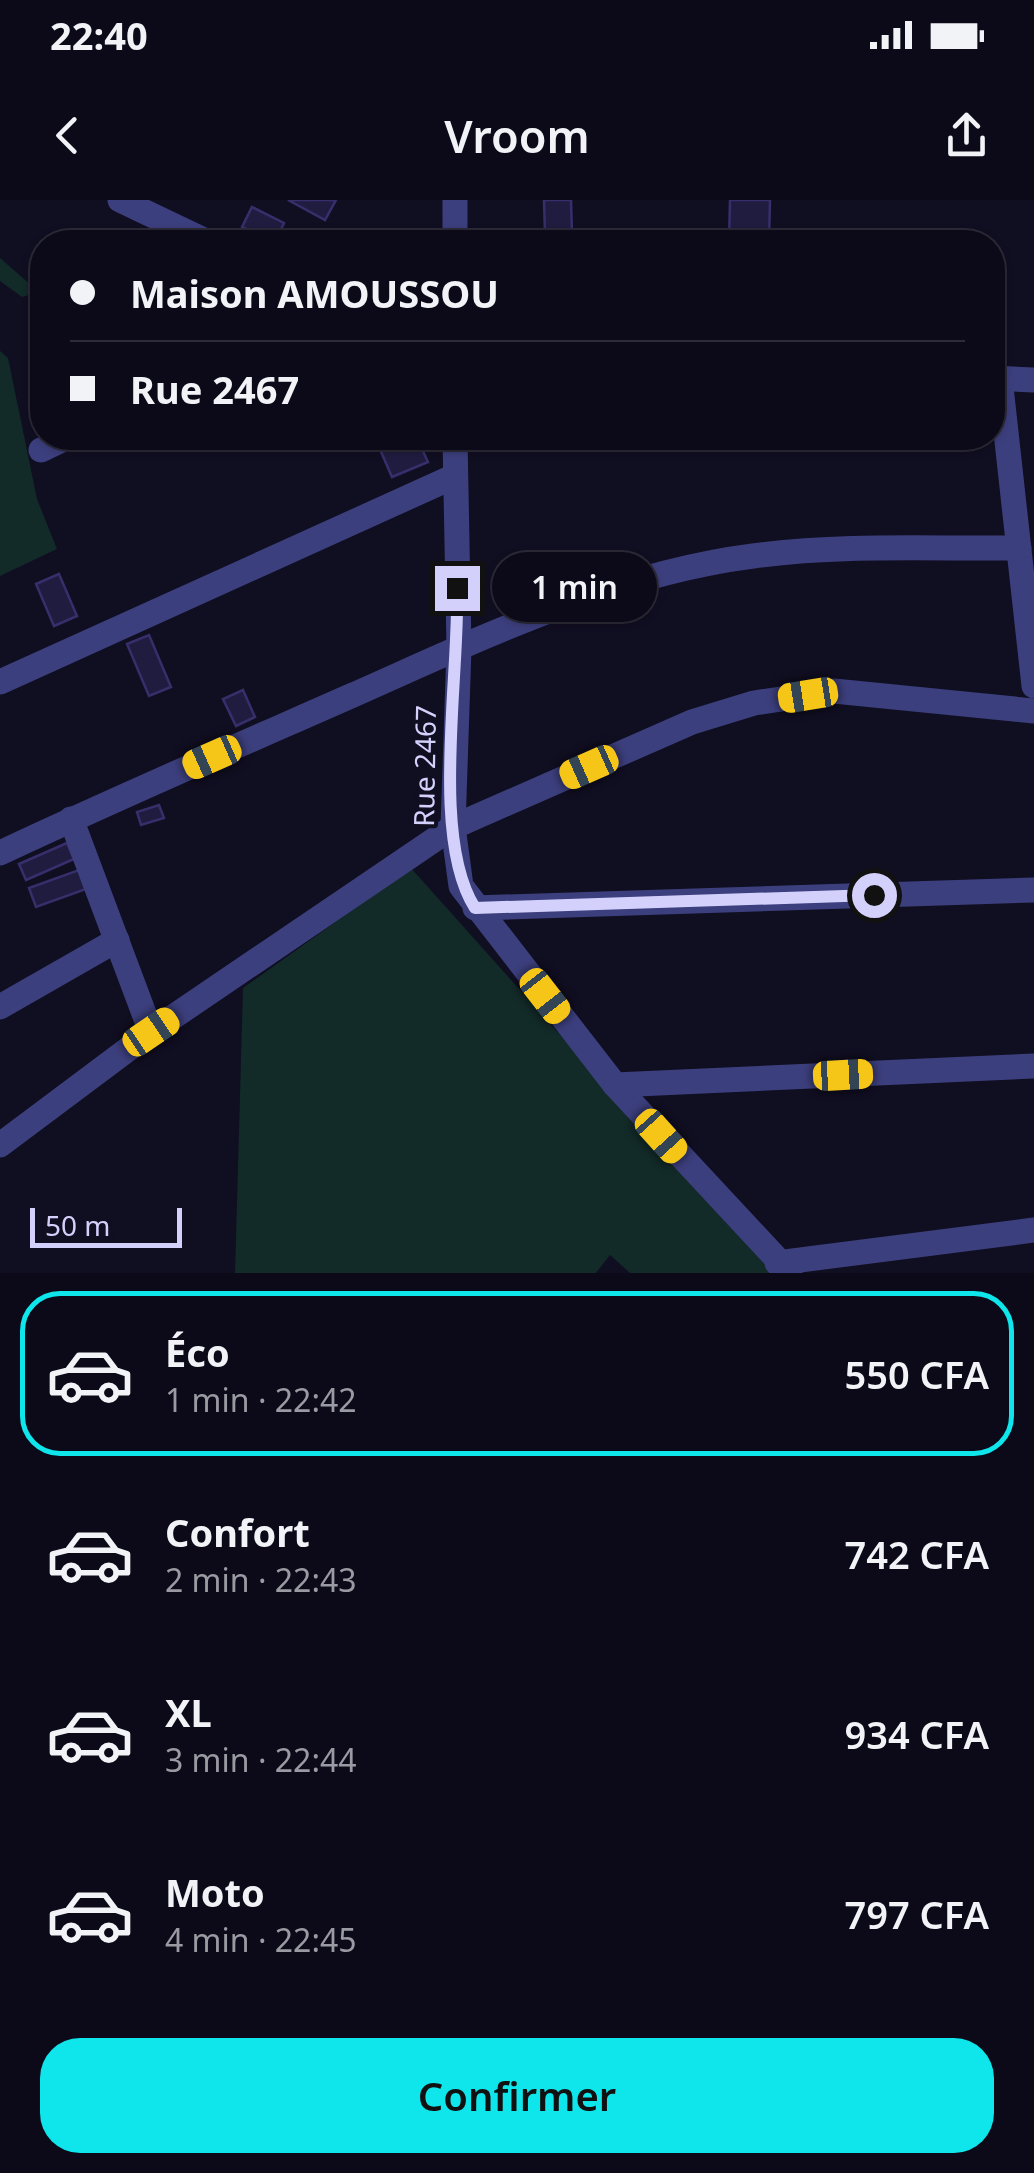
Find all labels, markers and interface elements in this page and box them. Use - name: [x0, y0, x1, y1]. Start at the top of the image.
- text: 22:40: [50, 9, 148, 61]
- text: Vroom: [444, 105, 590, 166]
- icon: back: [40, 108, 95, 163]
- icon: share: [939, 108, 994, 163]
- text: Maison AMOUSSOU: [130, 267, 499, 319]
- text: Rue 2467: [130, 363, 299, 415]
- callout: 1 min: [492, 553, 657, 623]
- text: 1 min: [531, 565, 618, 608]
- route end: [435, 566, 480, 611]
- car: [776, 675, 840, 715]
- street label: Rue 2467: [404, 705, 444, 827]
- car: [178, 731, 246, 783]
- car: [555, 741, 623, 793]
- route start: [852, 873, 897, 918]
- car: [515, 963, 575, 1029]
- car: [118, 1003, 184, 1061]
- car: [812, 1058, 874, 1092]
- car: [630, 1104, 692, 1168]
- scale bar: [30, 1203, 182, 1248]
- text: 50 m: [45, 1206, 111, 1244]
- text: Éco: [165, 1326, 230, 1378]
- icon: car: [45, 1329, 135, 1419]
- text: 550 CFA: [844, 1348, 989, 1400]
- text: 1 min · 22:42: [165, 1378, 357, 1421]
- text: Confort: [165, 1506, 310, 1558]
- icon: car: [45, 1509, 135, 1599]
- text: 742 CFA: [844, 1528, 989, 1580]
- text: 2 min · 22:43: [165, 1558, 357, 1601]
- text: XL: [165, 1686, 212, 1738]
- icon: car: [45, 1689, 135, 1779]
- text: 934 CFA: [844, 1708, 989, 1760]
- text: 3 min · 22:44: [165, 1738, 357, 1781]
- text: Moto: [165, 1866, 265, 1918]
- icon: car: [45, 1869, 135, 1959]
- text: 797 CFA: [844, 1888, 989, 1940]
- text: 4 min · 22:45: [165, 1918, 357, 1961]
- button: Confirmer: [40, 2038, 994, 2153]

